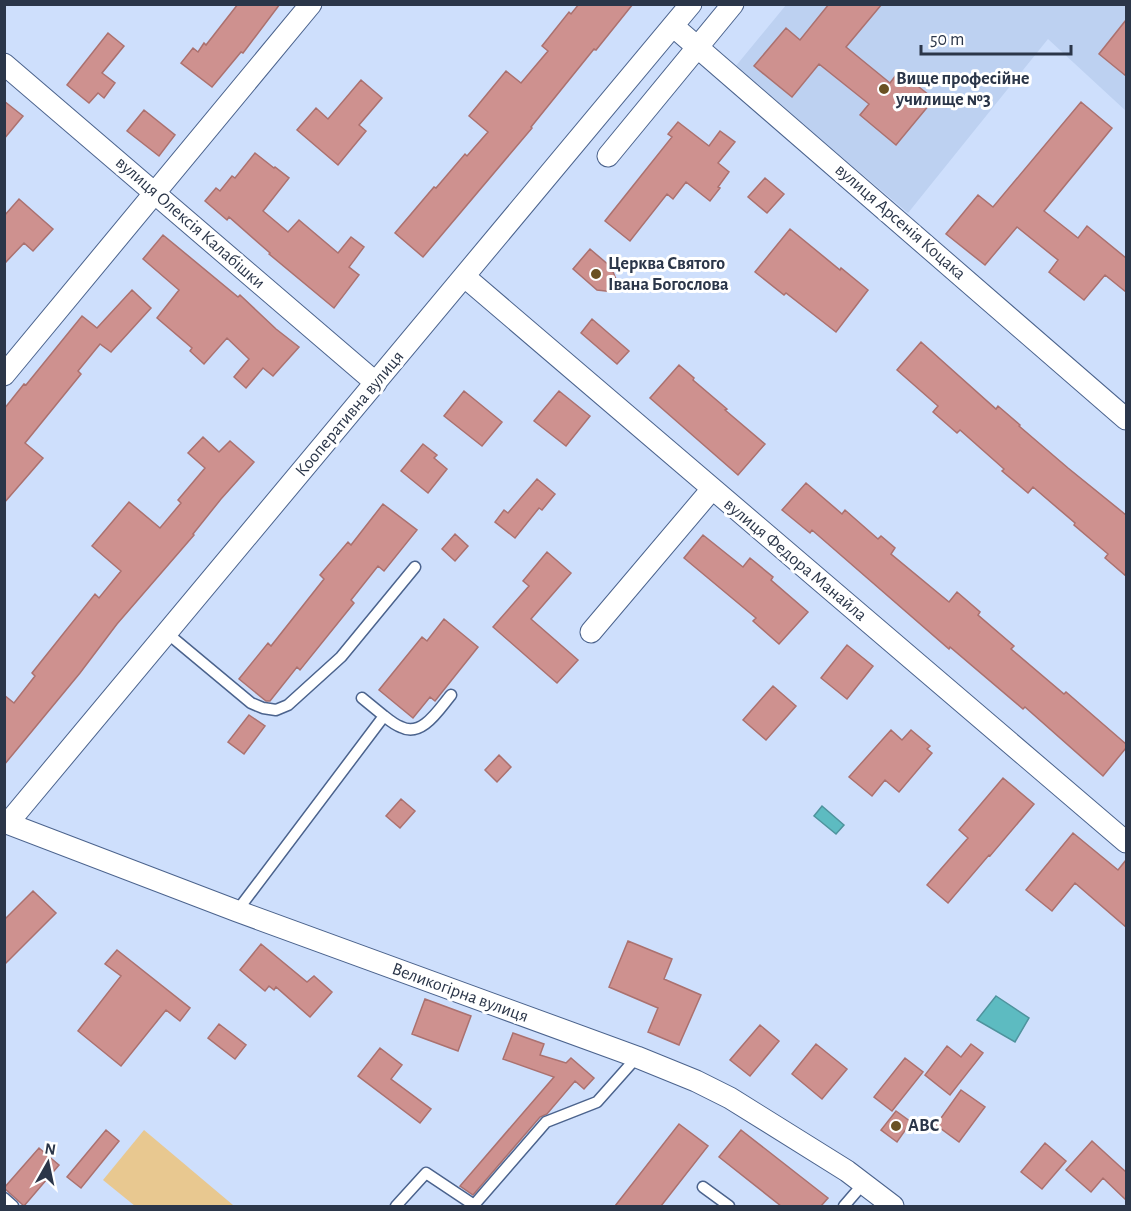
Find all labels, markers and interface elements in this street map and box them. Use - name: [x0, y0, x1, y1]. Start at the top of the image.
- scale bar: [921, 18, 1071, 56]
- text: 50 m: [930, 31, 964, 49]
- place label: Вище професійне училище №3: [895, 70, 1030, 109]
- marker: Вище професійне училище №3: [877, 82, 891, 96]
- street label: вулиця Олексія Калабішки: [112, 153, 269, 293]
- street label: вулиця Арсенія Коцака: [831, 161, 969, 283]
- place label: Церква Святого Івана Богослова: [608, 255, 729, 294]
- marker: Церква Святого Івана Богослова: [589, 267, 603, 281]
- street label: Кооперативна вулиця: [292, 348, 408, 480]
- street label: вулиця Федора Манайла: [720, 495, 870, 625]
- street label: Великогірна вулиця: [389, 960, 531, 1026]
- place label: АВС: [908, 1117, 940, 1135]
- marker: АВС: [889, 1119, 903, 1133]
- north arrow: [18, 1133, 78, 1193]
- text: N: [43, 1140, 57, 1158]

